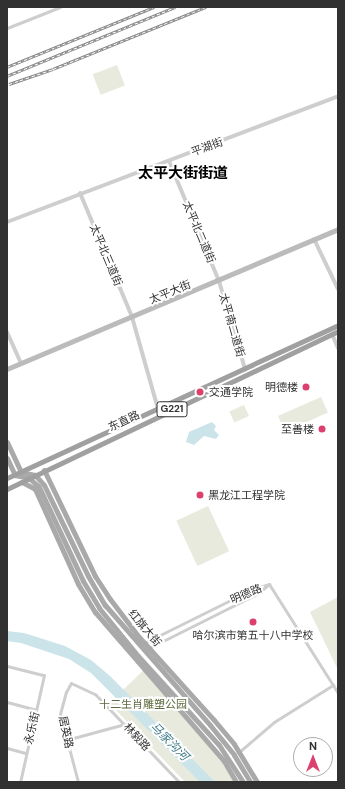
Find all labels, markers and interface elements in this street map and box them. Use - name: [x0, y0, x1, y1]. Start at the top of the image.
- street label: 平湖街: [189, 135, 225, 159]
- district label: 太平大街街道: [138, 165, 228, 183]
- street label: 太平北二道街: [180, 199, 218, 265]
- street label: 太平北三道街: [87, 222, 125, 288]
- street label: 太平大街: [147, 278, 193, 306]
- street label: 太平南二道街: [217, 291, 247, 359]
- place label: 明德楼: [265, 380, 298, 394]
- marker: 明德楼: [301, 382, 311, 392]
- place label: 交通学院: [209, 385, 253, 399]
- marker: 交通学院: [194, 386, 206, 398]
- road number: G221: [156, 401, 188, 417]
- street label: 东直路: [106, 408, 142, 434]
- place label: 至善楼: [281, 422, 314, 436]
- marker: 至善楼: [317, 424, 327, 434]
- place label: 黑龙江工程学院: [208, 488, 285, 502]
- marker: 黑龙江工程学院: [195, 490, 205, 500]
- street label: 明德路: [228, 581, 264, 607]
- street label: 红旗大街: [126, 607, 164, 649]
- marker: 哈尔滨市第五十八中学校: [248, 617, 258, 627]
- place label: 哈尔滨市第五十八中学校: [193, 628, 313, 642]
- park label: 十二生肖雕塑公园: [99, 697, 187, 711]
- street label: 永乐街: [22, 710, 42, 746]
- street label: 居英路: [56, 714, 76, 750]
- street label: 林毅路: [121, 720, 153, 754]
- water label: 马家沟河: [147, 720, 191, 764]
- north arrow: [293, 737, 333, 777]
- text: N: [309, 739, 317, 753]

